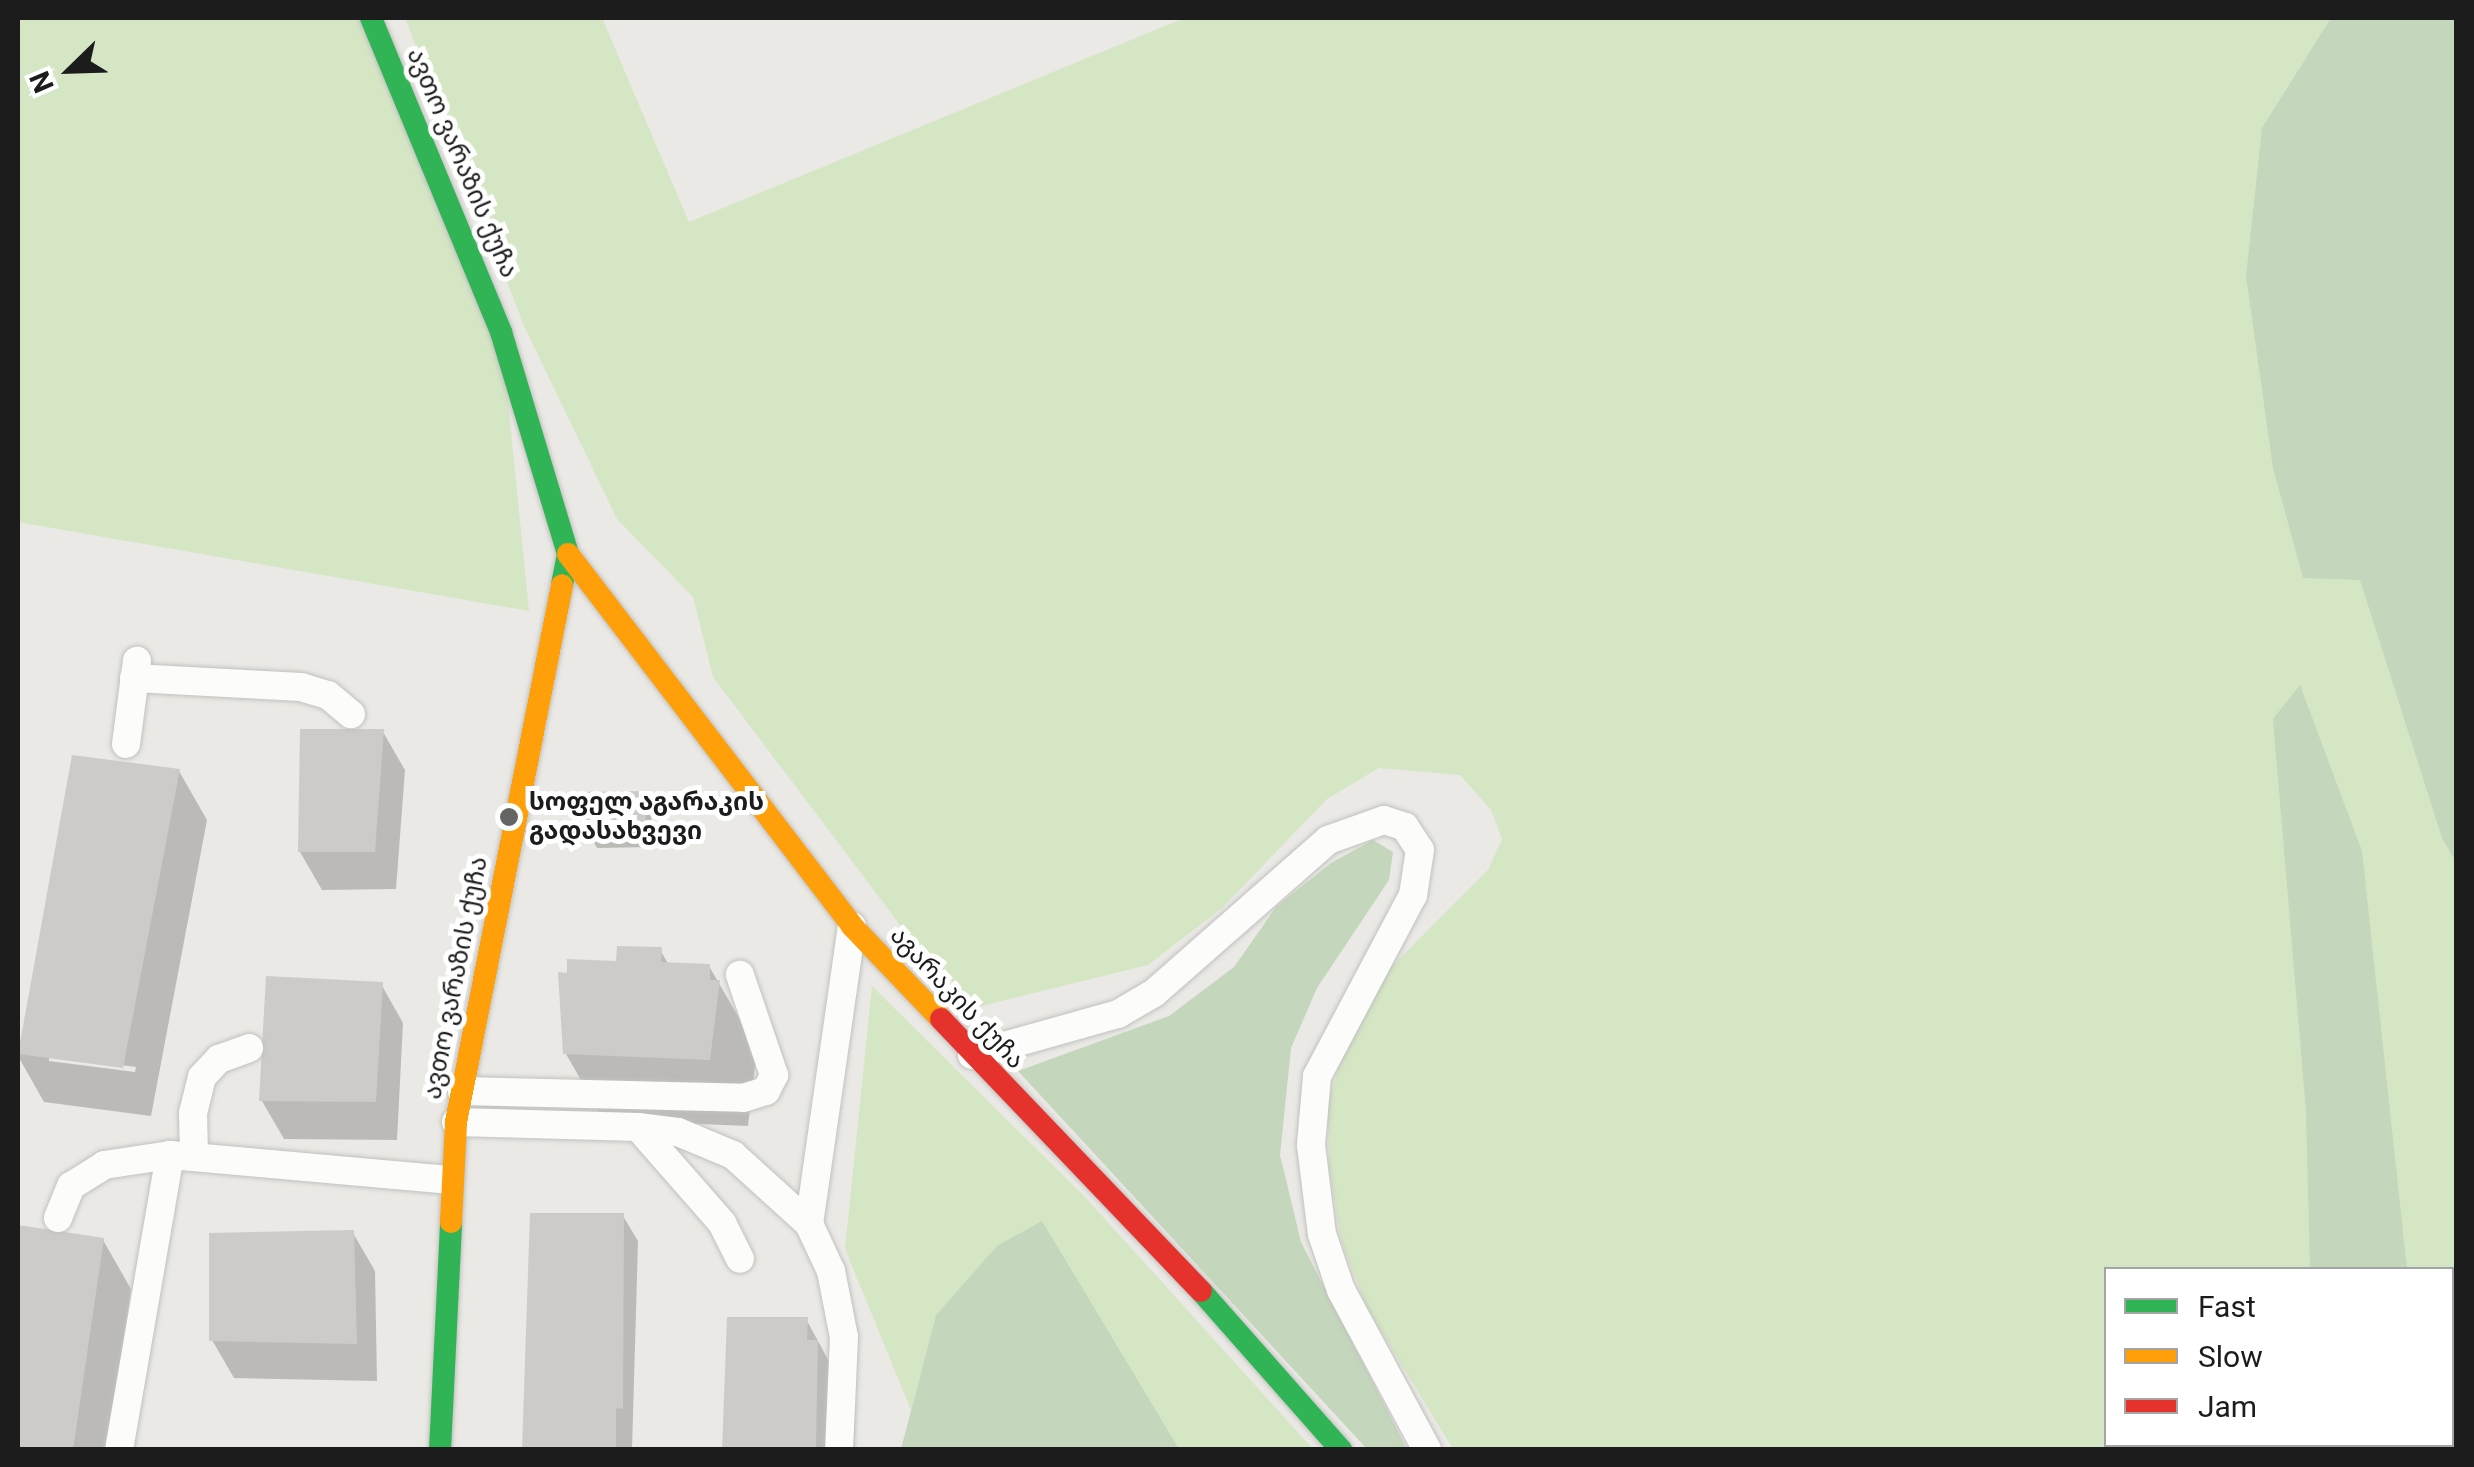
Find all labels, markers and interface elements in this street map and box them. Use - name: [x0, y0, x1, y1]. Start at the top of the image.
- north arrow: [20, 20, 120, 120]
- street label: ავთო ვარაზის ქუჩა: [400, 44, 524, 282]
- text: N: [23, 66, 61, 97]
- place label: სოფელ აგარაკის გადასახვევი: [529, 788, 764, 847]
- marker: სოფელ აგარაკის გადასახვევი: [498, 806, 520, 828]
- street label: ავთო ვარაზის ქუჩა: [418, 854, 494, 1102]
- street label: აგარაკის ქუჩა: [884, 921, 1030, 1075]
- legend: [2104, 1267, 2454, 1447]
- text: Fast: [2198, 1289, 2256, 1324]
- text: Slow: [2198, 1339, 2263, 1374]
- text: Jam: [2198, 1389, 2257, 1424]

